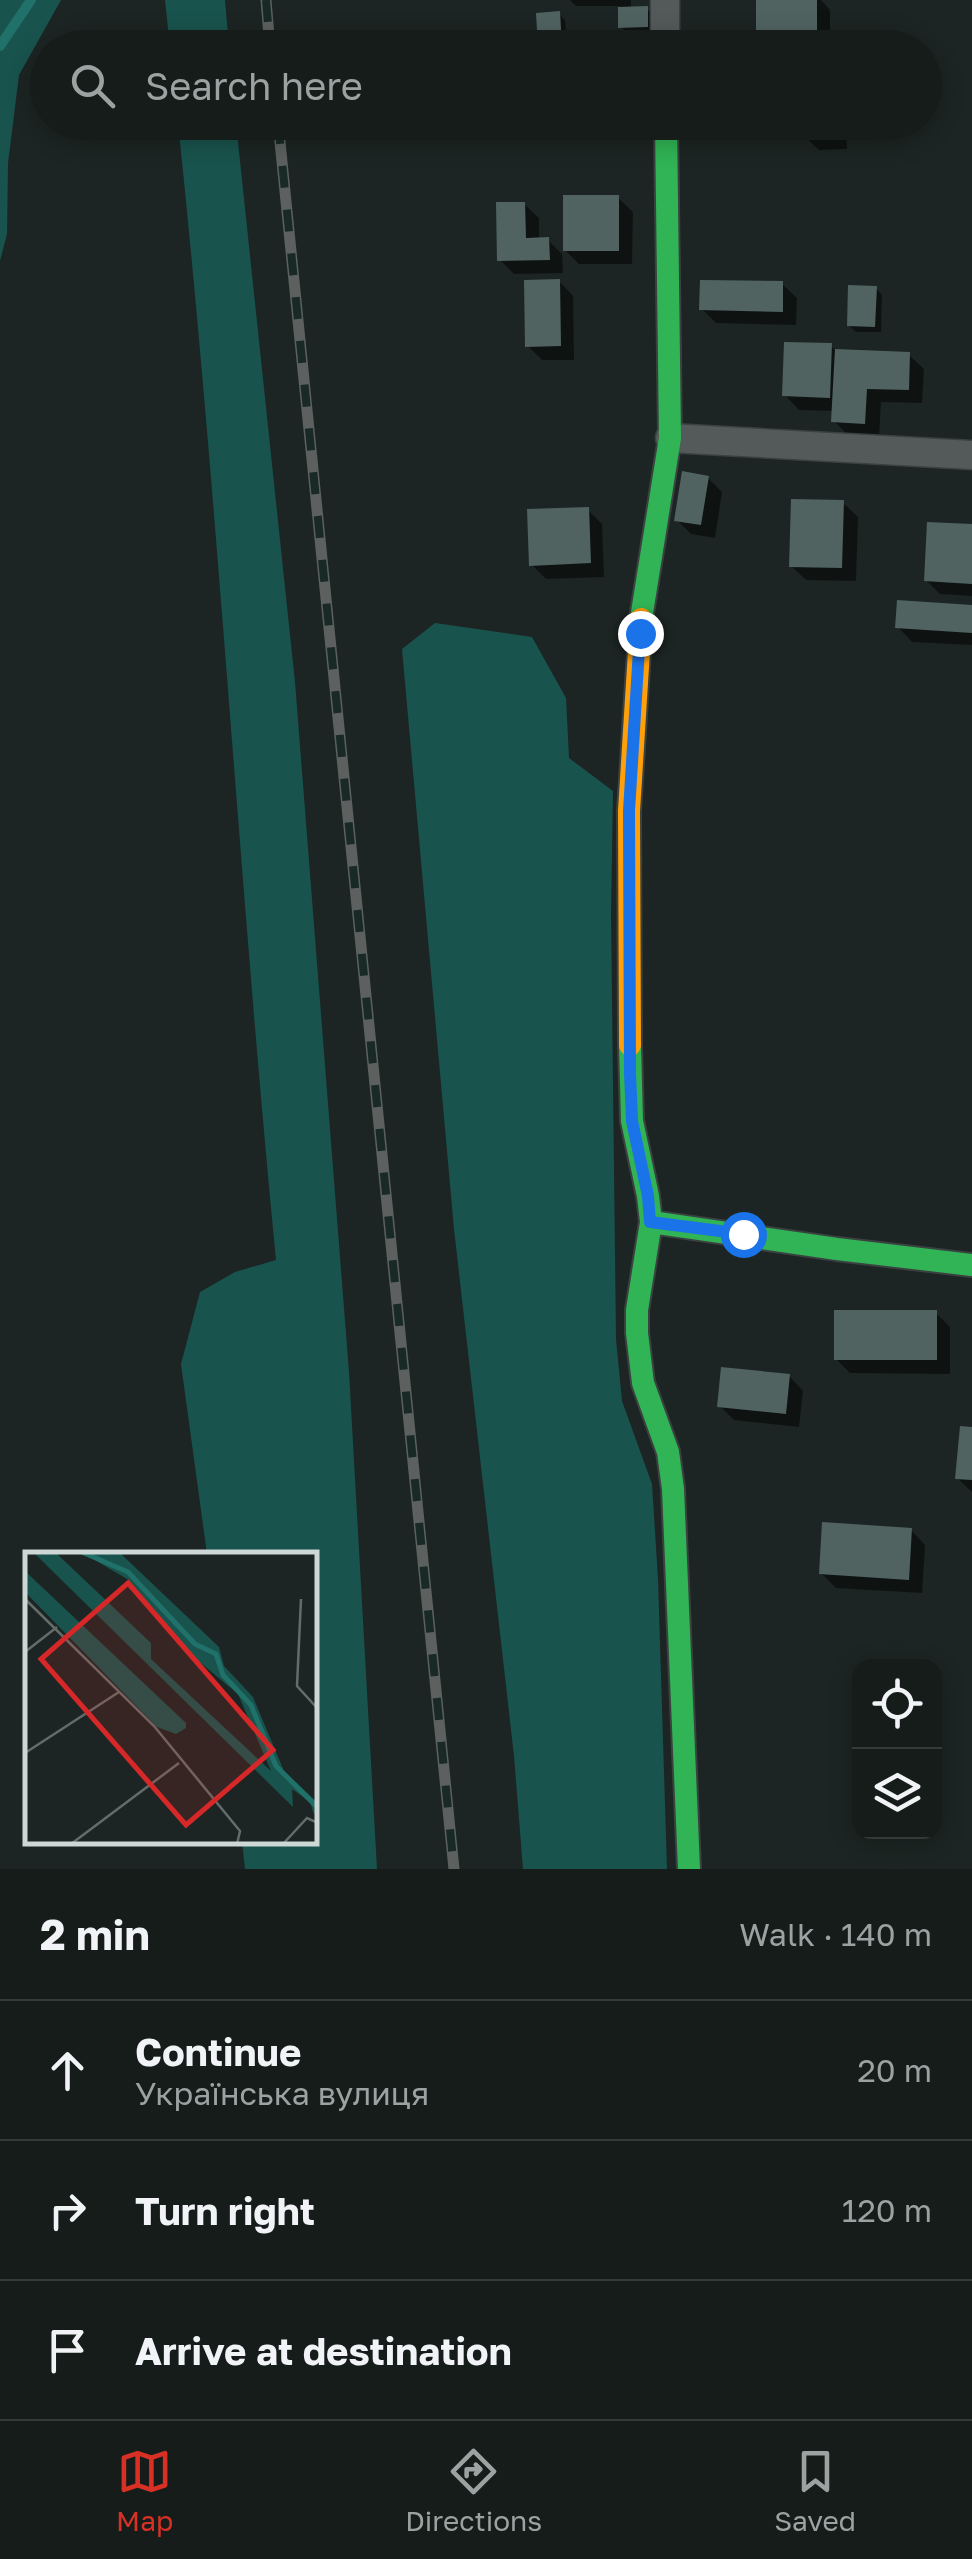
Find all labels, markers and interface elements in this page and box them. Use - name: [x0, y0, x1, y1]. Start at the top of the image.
- search box: [30, 30, 942, 140]
- icon: search: [65, 58, 120, 113]
- text: Search here: [145, 63, 363, 108]
- route end: [618, 611, 664, 657]
- route start: [721, 1212, 767, 1258]
- inset map: [25, 1552, 318, 1844]
- map controls: [852, 1659, 942, 1839]
- button: locate: [852, 1659, 942, 1749]
- button: layers: [852, 1749, 942, 1839]
- text: 2 min: [40, 1909, 150, 1959]
- text: Walk · 140 m: [739, 1915, 932, 1953]
- text: Continue: [135, 2029, 301, 2074]
- icon: ahead: [40, 2043, 95, 2098]
- text: 20 m: [857, 2051, 932, 2089]
- text: Українська вулиця: [135, 2074, 429, 2112]
- icon: right: [40, 2183, 95, 2238]
- text: Turn right: [135, 2188, 315, 2233]
- text: 120 m: [842, 2191, 932, 2229]
- icon: arrive: [40, 2323, 95, 2378]
- text: Arrive at destination: [135, 2328, 512, 2373]
- tab: Map: [116, 2444, 173, 2537]
- tab: Directions: [405, 2444, 542, 2537]
- tab: Saved: [774, 2444, 856, 2537]

